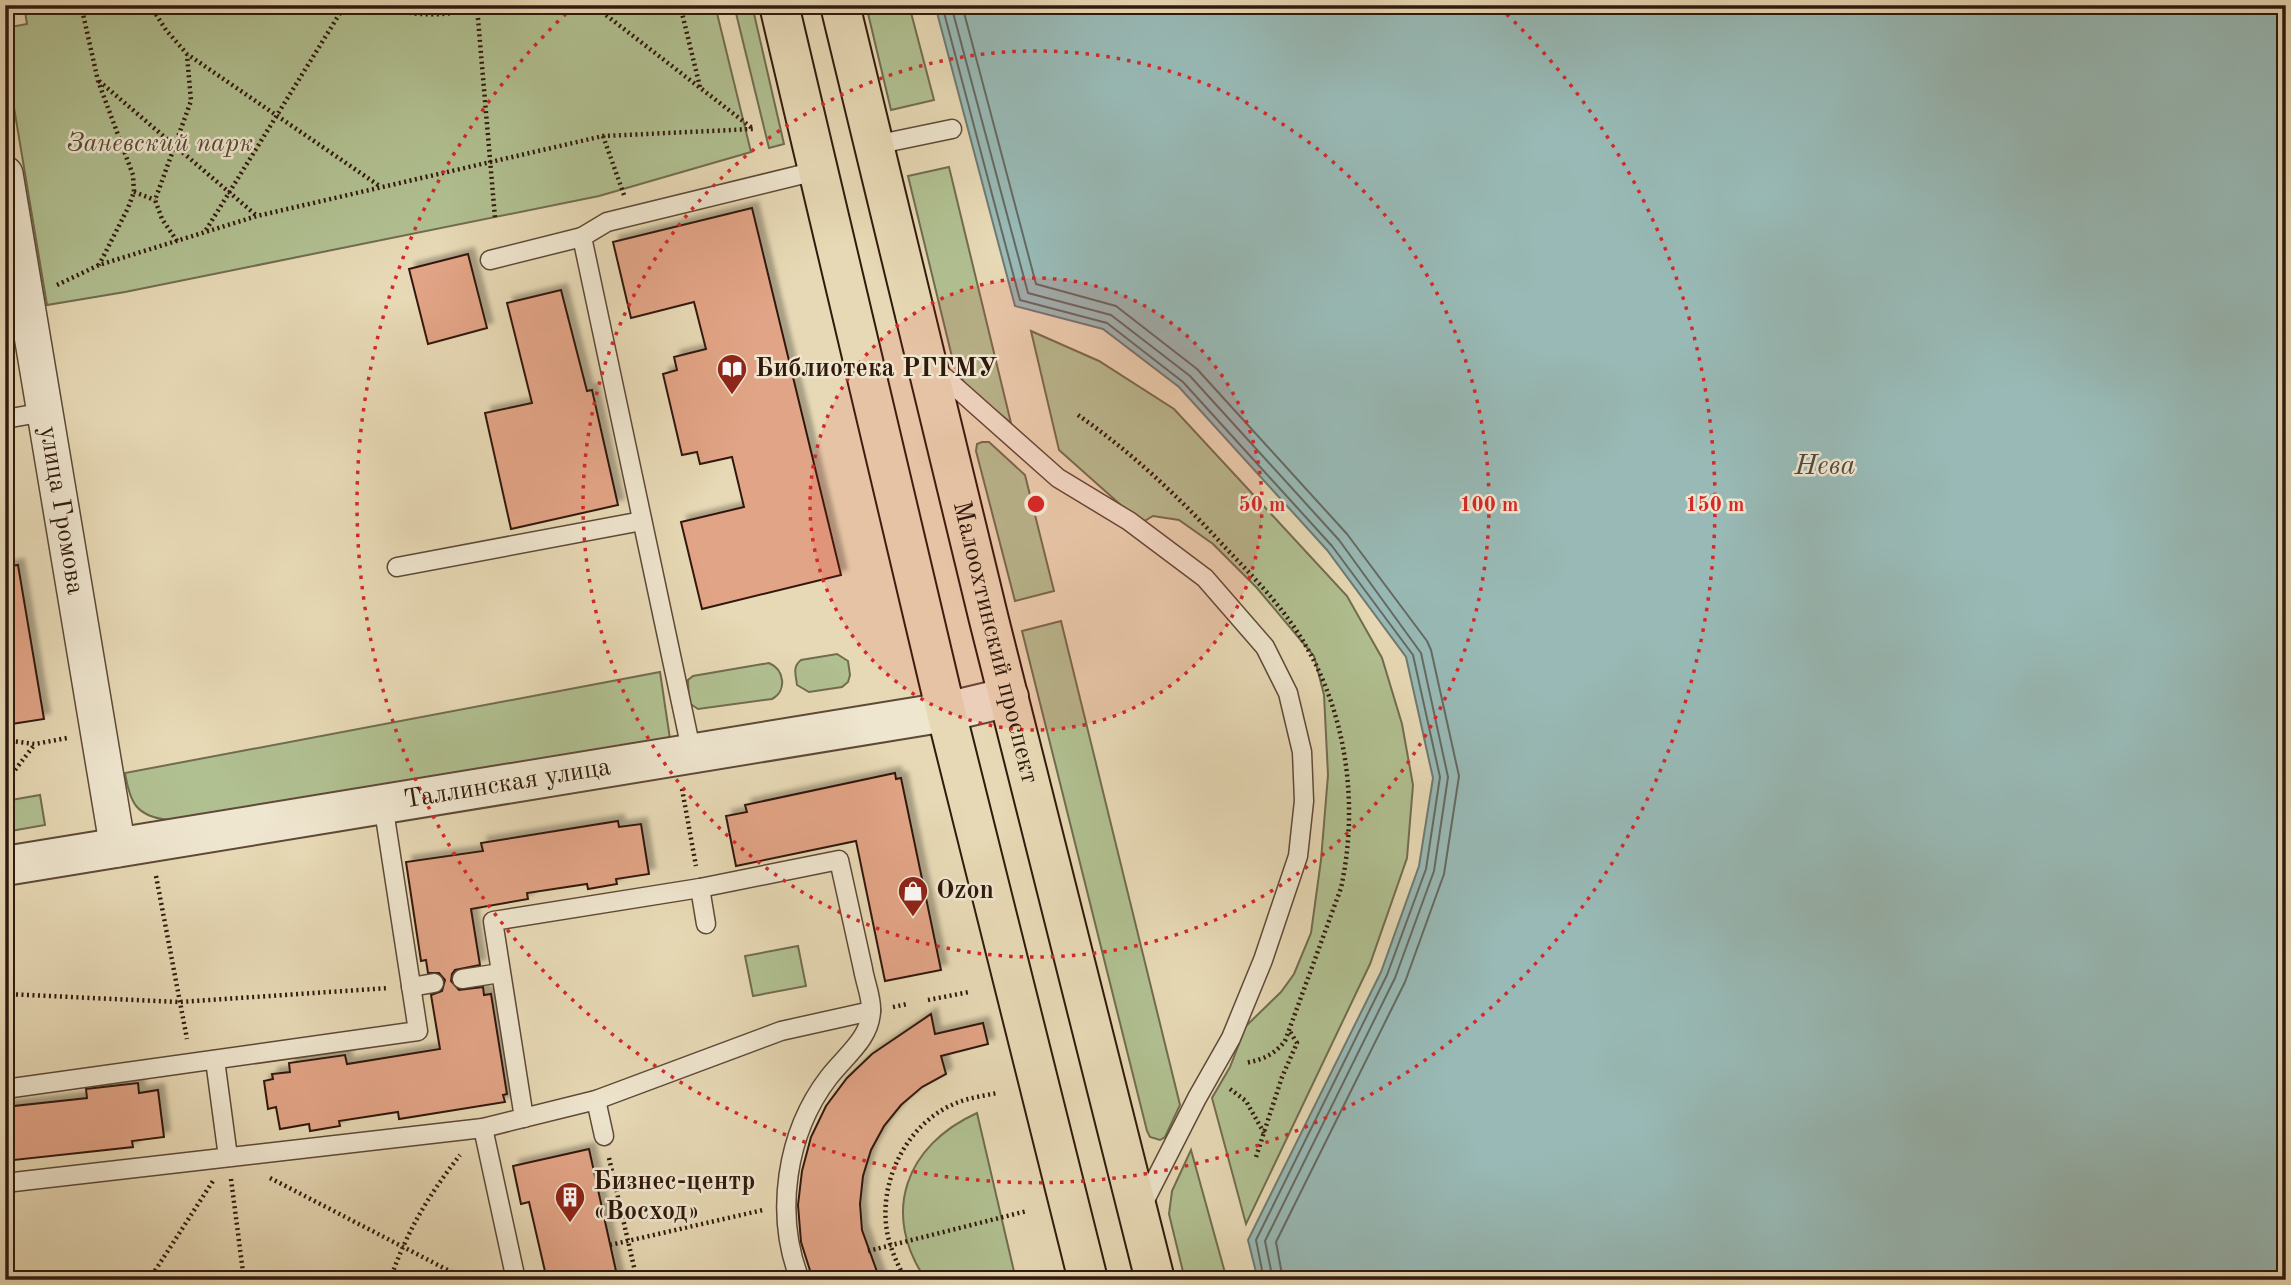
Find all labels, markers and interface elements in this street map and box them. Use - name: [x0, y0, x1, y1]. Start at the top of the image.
- park label: Заневский парк: [67, 131, 253, 157]
- library icon: Библиотека РГГМУ: [715, 352, 749, 396]
- place label: Библиотека РГГМУ: [755, 356, 997, 382]
- street label: улица Громова: [34, 424, 88, 597]
- water label: Нева: [1794, 453, 1855, 481]
- centre of rings: [1024, 492, 1048, 516]
- text: 50 m: [1238, 495, 1286, 516]
- text: 100 m: [1459, 495, 1519, 516]
- text: 150 m: [1685, 495, 1745, 516]
- street label: Малоохтинский проспект: [948, 498, 1043, 786]
- street label: Таллинская улица: [402, 754, 613, 814]
- shop icon: Ozon: [896, 874, 930, 918]
- place label: Ozon: [936, 878, 994, 904]
- place label: Бизнес-центр «Восход»: [593, 1169, 755, 1225]
- building icon: Бизнес-центр «Восход»: [553, 1180, 587, 1224]

